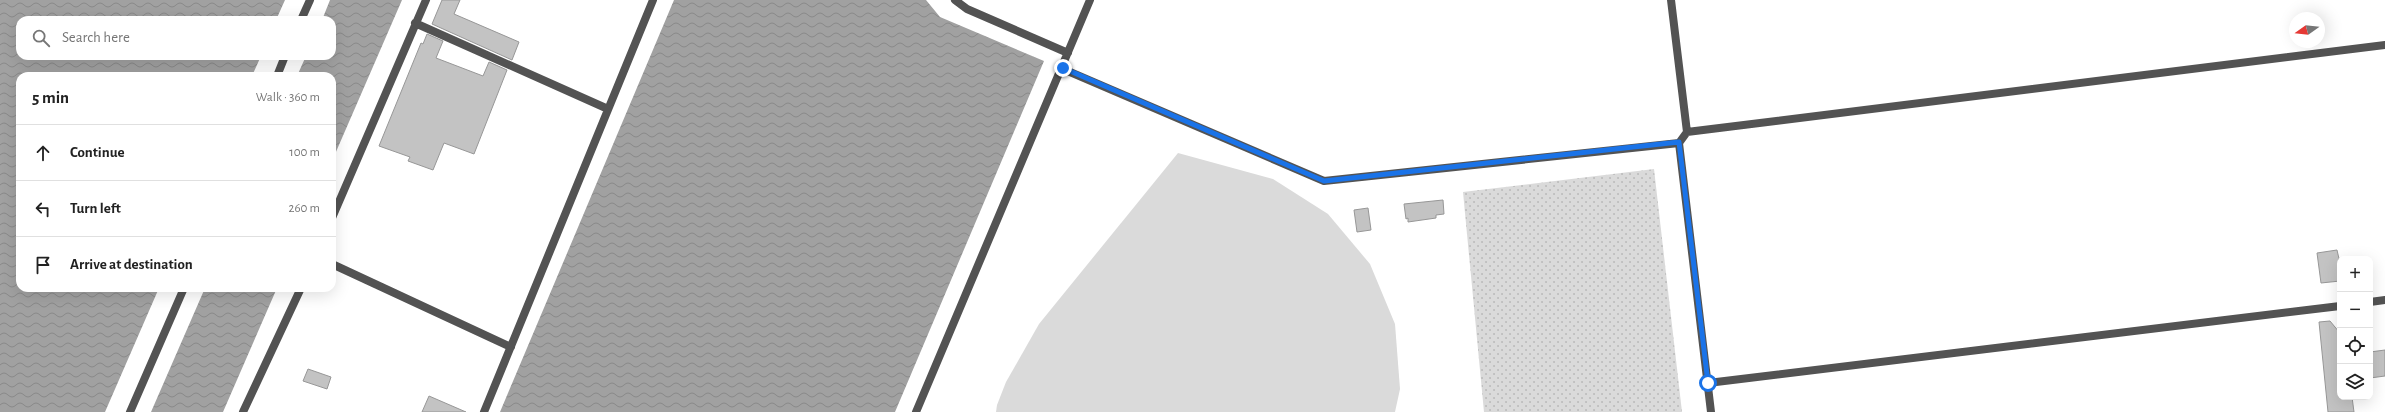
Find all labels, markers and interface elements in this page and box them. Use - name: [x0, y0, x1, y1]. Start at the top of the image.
- north arrow: [2289, 12, 2325, 48]
- search box: [16, 16, 336, 60]
- icon: search: [30, 27, 52, 49]
- text: Search here: [62, 30, 130, 45]
- route end: [1054, 59, 1072, 77]
- text: 5 min: [32, 89, 69, 106]
- text: Walk · 360 m: [256, 91, 320, 104]
- icon: ahead: [32, 142, 54, 164]
- text: Continue: [70, 145, 125, 160]
- text: 100 m: [289, 146, 320, 159]
- icon: left: [32, 198, 54, 220]
- text: Turn left: [70, 201, 121, 216]
- text: 260 m: [289, 202, 320, 215]
- icon: arrive: [32, 254, 54, 276]
- map controls: [2337, 256, 2373, 400]
- button: +: [2337, 256, 2373, 292]
- text: Arrive at destination: [70, 257, 193, 272]
- button: −: [2337, 292, 2373, 328]
- button: locate: [2337, 328, 2373, 364]
- button: layers: [2337, 364, 2373, 400]
- route start: [1699, 374, 1717, 392]

